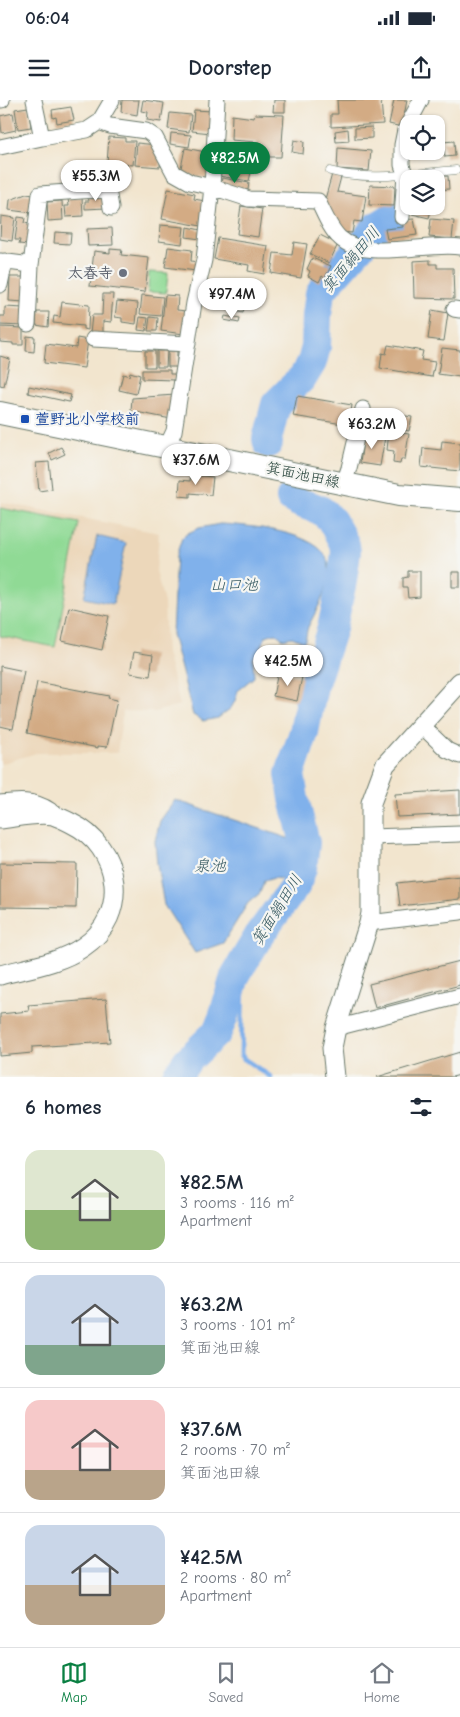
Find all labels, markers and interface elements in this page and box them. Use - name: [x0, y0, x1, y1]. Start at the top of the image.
- text: 06:04: [25, 7, 70, 29]
- icon: menu: [25, 54, 53, 82]
- icon: share: [407, 54, 435, 82]
- text: Doorstep: [188, 55, 272, 81]
- map controls: [400, 115, 445, 215]
- button: locate: [400, 115, 445, 160]
- pin: ¥82.5M: [194, 142, 276, 184]
- text: ¥82.5M: [211, 149, 259, 167]
- pin: ¥55.3M: [55, 159, 137, 202]
- text: ¥55.3M: [72, 167, 120, 185]
- button: layers: [400, 170, 445, 215]
- water label: 箕面鍋田川: [318, 224, 384, 296]
- place label: 太春寺: [68, 264, 113, 282]
- marker: 太春寺: [117, 267, 129, 279]
- pin: ¥97.4M: [191, 278, 273, 320]
- text: ¥97.4M: [209, 285, 255, 303]
- pin: ¥63.2M: [331, 408, 413, 450]
- place label: 萱野北小学校前: [35, 410, 140, 428]
- marker: 萱野北小学校前: [19, 413, 31, 425]
- text: ¥63.2M: [348, 415, 396, 433]
- pin: ¥37.6M: [155, 444, 237, 486]
- text: ¥37.6M: [172, 451, 220, 469]
- street label: 箕面池田線: [264, 458, 342, 492]
- water label: 山口池: [210, 576, 259, 594]
- pin: ¥42.5M: [247, 644, 329, 687]
- text: ¥42.5M: [264, 652, 312, 670]
- water label: 泉池: [194, 857, 227, 875]
- water label: 箕面鍋田川: [248, 871, 306, 949]
- icon: filters: [407, 1093, 435, 1121]
- text: 6 homes: [25, 1095, 101, 1119]
- icon: home: [65, 1170, 125, 1230]
- text: ¥82.5M: [180, 1170, 243, 1194]
- text: 3 rooms · 116 m²: [180, 1194, 294, 1212]
- text: Apartment: [180, 1212, 252, 1230]
- text: ¥63.2M: [180, 1292, 243, 1316]
- icon: home: [65, 1295, 125, 1355]
- text: 3 rooms · 101 m²: [180, 1316, 295, 1334]
- text: 箕面池田線: [180, 1339, 260, 1357]
- text: ¥37.6M: [180, 1417, 242, 1441]
- icon: home: [65, 1420, 125, 1480]
- text: 2 rooms · 70 m²: [180, 1441, 290, 1459]
- text: 箕面池田線: [180, 1464, 260, 1482]
- icon: home: [65, 1545, 125, 1605]
- text: ¥42.5M: [180, 1545, 243, 1569]
- text: 2 rooms · 80 m²: [180, 1569, 291, 1587]
- text: Apartment: [180, 1587, 252, 1605]
- tab: Map: [60, 1659, 88, 1706]
- tab: Saved: [208, 1659, 243, 1706]
- tab: Home: [364, 1659, 400, 1706]

